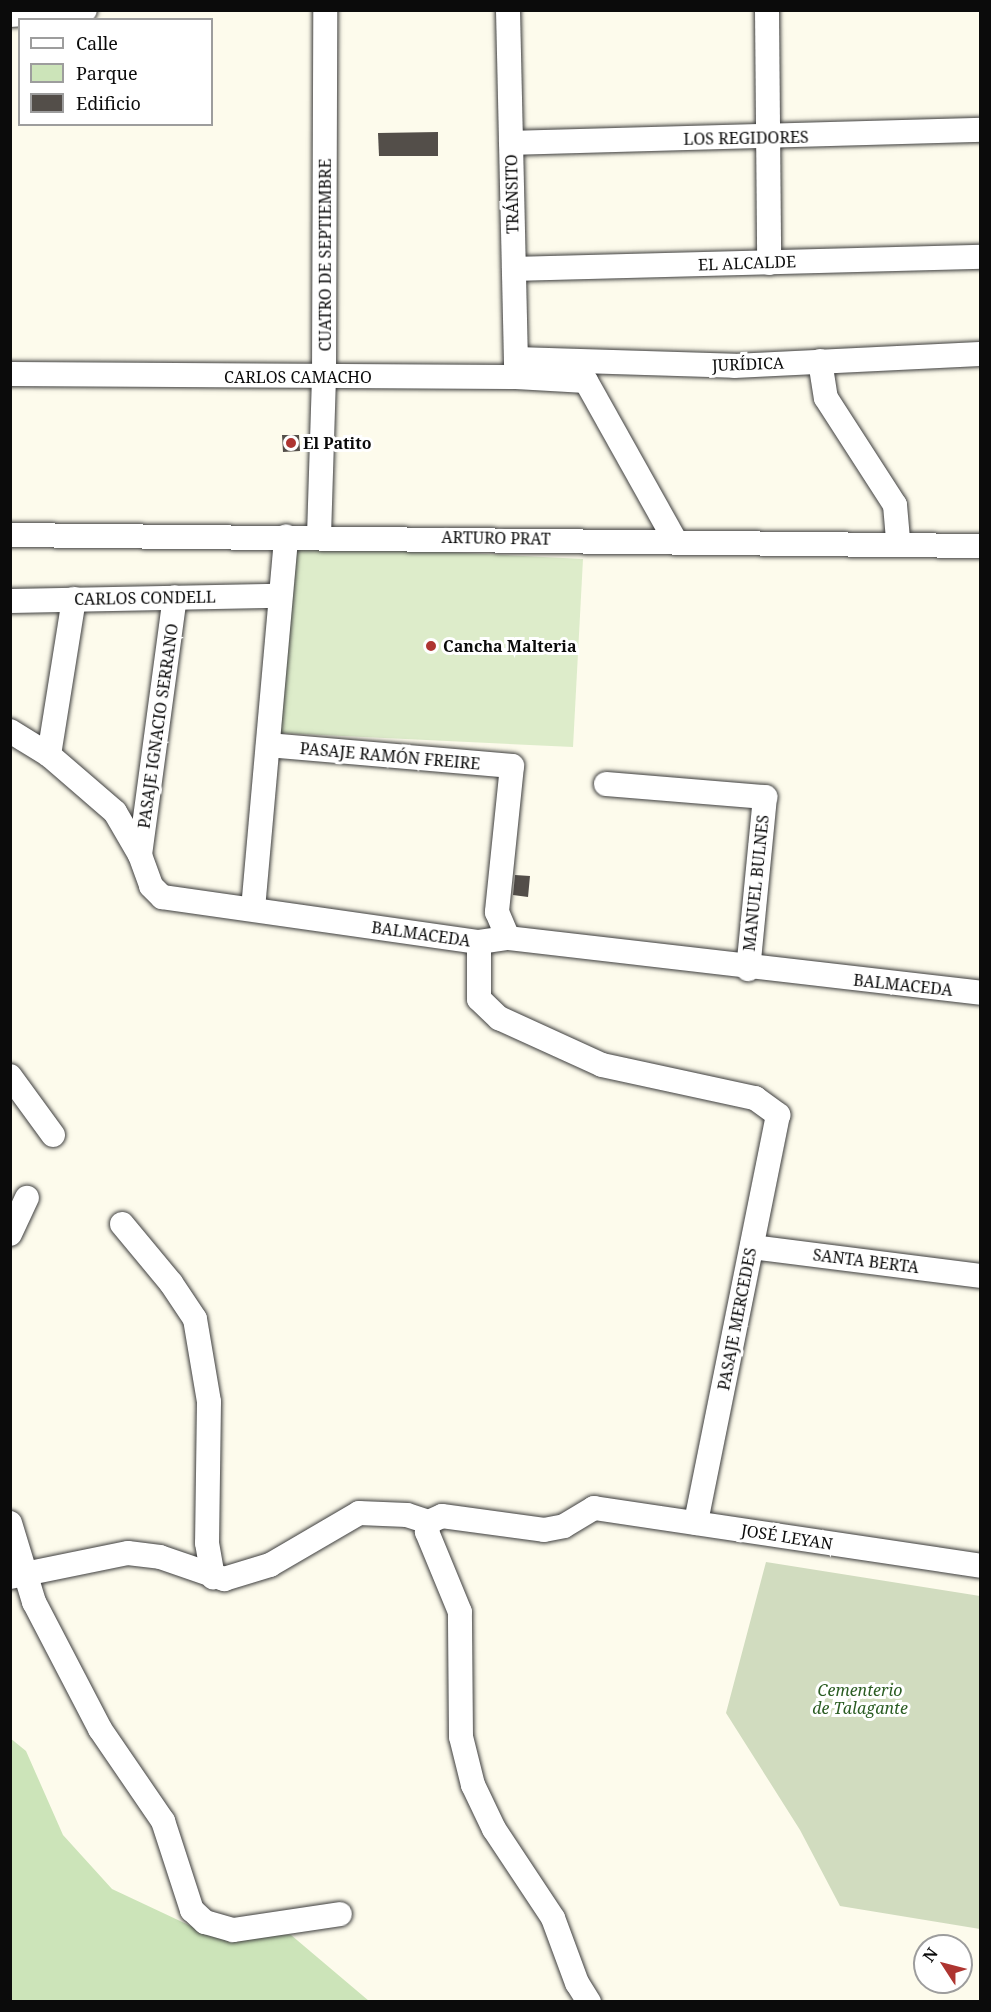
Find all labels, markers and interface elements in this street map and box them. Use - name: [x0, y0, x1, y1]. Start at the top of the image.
- legend: [18, 18, 213, 126]
- text: Calle: [76, 31, 118, 55]
- text: Parque: [76, 61, 138, 85]
- text: Edificio: [76, 91, 141, 115]
- street label: LOS REGIDORES: [683, 127, 809, 149]
- street label: TRÁNSITO: [502, 154, 522, 234]
- street label: CUATRO DE SEPTIEMBRE: [315, 159, 335, 351]
- street label: EL ALCALDE: [698, 252, 796, 274]
- street label: JURÍDICA: [712, 353, 784, 375]
- street label: CARLOS CAMACHO: [224, 367, 372, 387]
- place label: El Patito: [303, 433, 371, 453]
- marker: El Patito: [284, 436, 298, 450]
- street label: ARTURO PRAT: [441, 527, 551, 549]
- street label: CARLOS CONDELL: [74, 587, 216, 609]
- street label: PASAJE IGNACIO SERRANO: [134, 622, 182, 830]
- place label: Cancha Malteria: [443, 636, 577, 656]
- marker: Cancha Malteria: [424, 639, 438, 653]
- street label: PASAJE RAMÓN FREIRE: [299, 739, 481, 773]
- street label: MANUEL BULNES: [739, 814, 773, 952]
- street label: BALMACEDA: [370, 918, 472, 950]
- street label: BALMACEDA: [852, 970, 954, 1000]
- street label: SANTA BERTA: [812, 1245, 920, 1277]
- street label: PASAJE MERCEDES: [714, 1246, 760, 1392]
- street label: JOSÉ LEYAN: [740, 1520, 834, 1554]
- park label: Cementerio de Talagante: [812, 1680, 908, 1718]
- north arrow: [913, 1934, 973, 1994]
- text: N: [917, 1943, 943, 1966]

